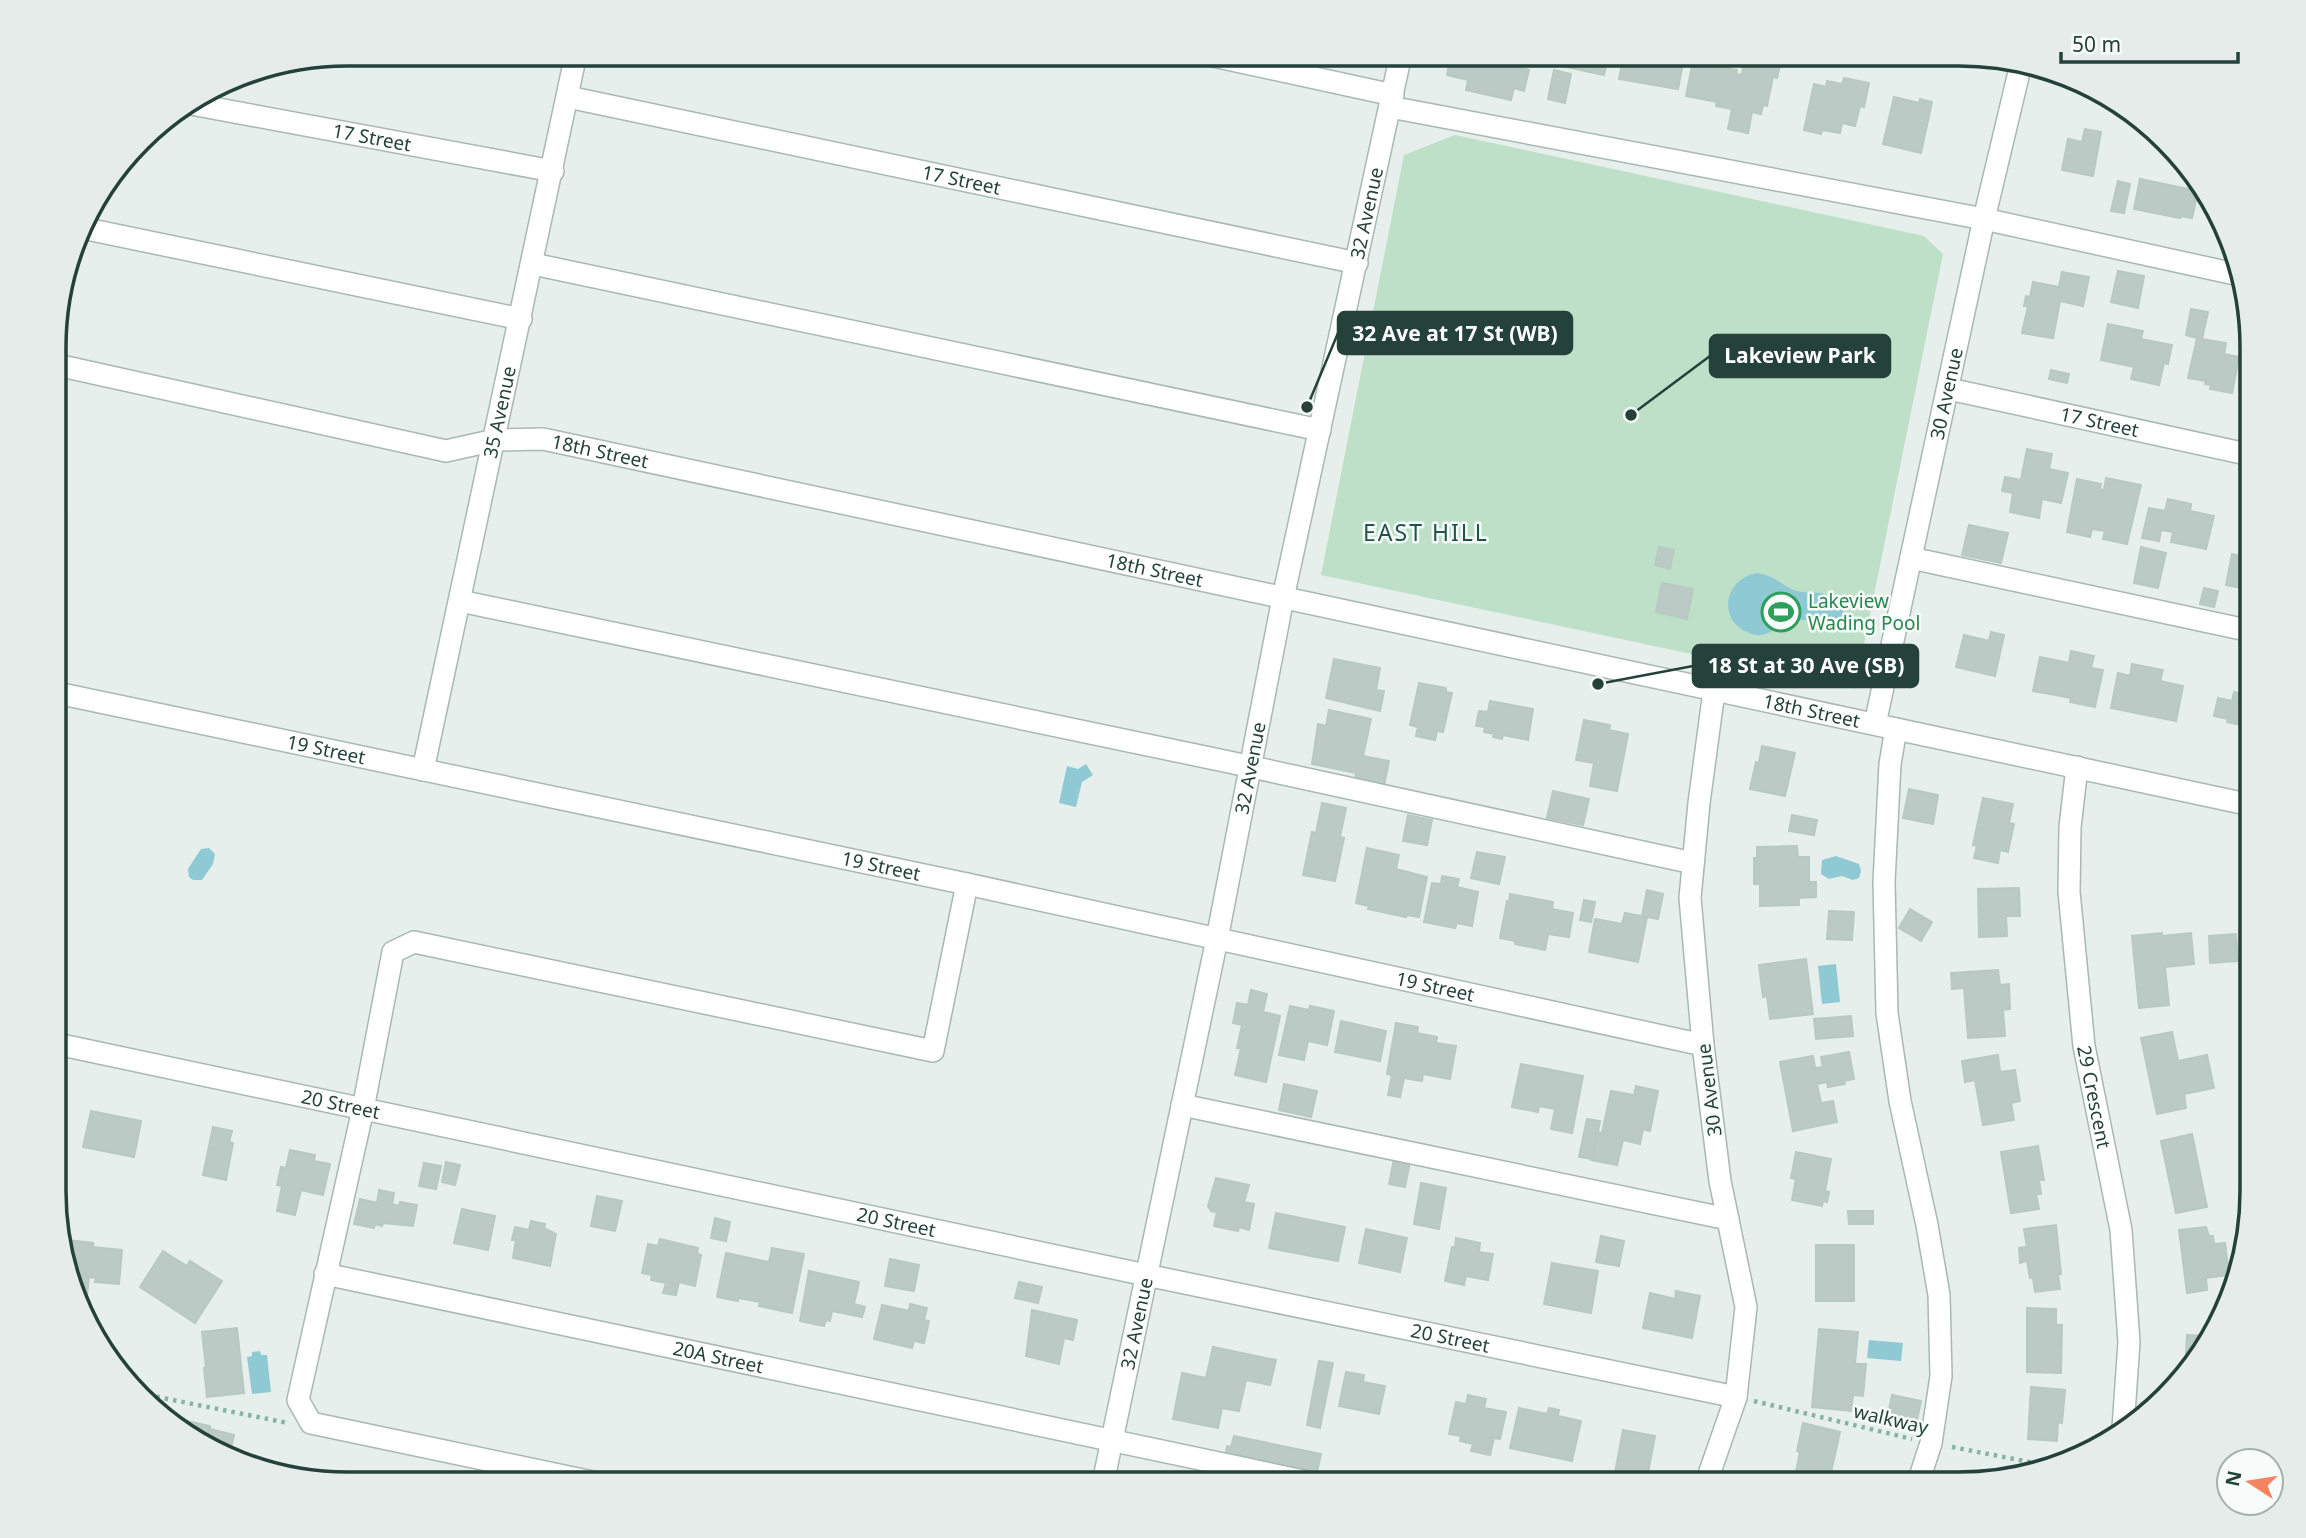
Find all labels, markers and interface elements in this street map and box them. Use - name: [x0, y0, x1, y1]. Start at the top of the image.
- scale bar: [2061, 21, 2238, 65]
- text: 50 m: [2072, 30, 2121, 58]
- street label: 17 Street: [330, 117, 414, 158]
- street label: 17 Street: [920, 159, 1003, 201]
- street label: 32 Avenue: [1344, 165, 1389, 262]
- callout: 32 Ave at 17 St (WB): [1338, 312, 1572, 354]
- text: 32 Ave at 17 St (WB): [1352, 319, 1558, 347]
- callout: Lakeview Park: [1710, 335, 1890, 377]
- text: Lakeview Park: [1724, 341, 1877, 369]
- street label: 30 Avenue: [1924, 345, 1969, 442]
- street label: 35 Avenue: [477, 364, 522, 460]
- street label: 17 Street: [2058, 401, 2141, 443]
- street label: 18th Street: [549, 428, 651, 474]
- district label: EAST HILL: [1363, 516, 1489, 548]
- street label: 18th Street: [1104, 547, 1205, 593]
- place label: Lakeview Wading Pool: [1808, 588, 1920, 636]
- sports icon: Lakeview Wading Pool: [1760, 591, 1802, 633]
- callout: 18 St at 30 Ave (SB): [1693, 645, 1918, 687]
- text: 18 St at 30 Ave (SB): [1708, 651, 1904, 679]
- street label: 18th Street: [1761, 688, 1863, 734]
- street label: 32 Avenue: [1228, 720, 1272, 816]
- street label: 19 Street: [284, 729, 368, 770]
- street label: 19 Street: [839, 845, 923, 887]
- street label: 19 Street: [1393, 965, 1477, 1008]
- street label: 30 Avenue: [1690, 1042, 1728, 1138]
- street label: 29 Crescent: [2071, 1043, 2117, 1151]
- street label: 20 Street: [299, 1083, 383, 1125]
- street label: 20 Street: [855, 1201, 938, 1243]
- street label: 32 Avenue: [1114, 1275, 1159, 1372]
- street label: 20 Street: [1409, 1317, 1492, 1359]
- street label: 20A Street: [671, 1335, 766, 1379]
- street label: walkway: [1851, 1398, 1931, 1440]
- north arrow: [2215, 1447, 2285, 1517]
- text: N: [2219, 1468, 2248, 1489]

